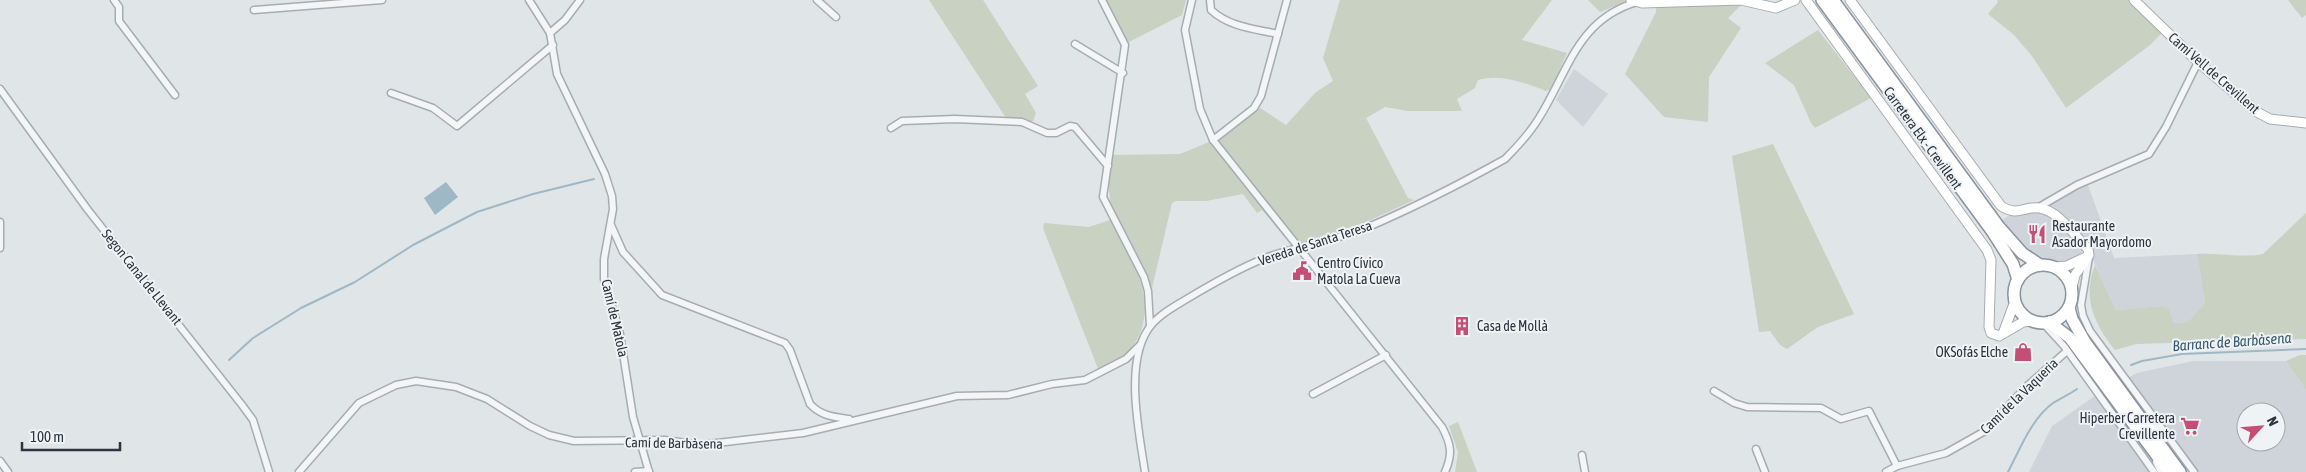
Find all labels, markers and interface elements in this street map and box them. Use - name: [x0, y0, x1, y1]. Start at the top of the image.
- street label: Camí Vell de Crevillent: [2165, 29, 2263, 117]
- street label: Carretera Elx - Crevillent: [1880, 84, 1966, 192]
- street label: Vereda de Santa Teresa: [1256, 217, 1374, 269]
- place label: Restaurante Asador Mayordomo: [2052, 218, 2152, 250]
- restaurant icon: Restaurante Asador Mayordomo: [2026, 223, 2048, 245]
- street label: Segon Canal de Llevant: [99, 226, 185, 328]
- place label: Centro Cívico Matola La Cueva: [1317, 255, 1401, 287]
- public building icon: Centro Cívico Matola La Cueva: [1291, 260, 1313, 282]
- street label: Camí de Matola: [598, 277, 632, 359]
- building icon: Casa de Mollà: [1451, 315, 1473, 337]
- place label: Casa de Mollà: [1477, 318, 1548, 334]
- water label: Barranc de Barbàsena: [2172, 329, 2292, 354]
- shop icon: OKSofás Elche: [2012, 341, 2034, 363]
- place label: OKSofás Elche: [1935, 344, 2008, 360]
- street label: Camí de la Vaqueria: [1977, 355, 2061, 437]
- north arrow: [2236, 402, 2286, 452]
- place label: Hiperber Carretera Crevillente: [2079, 410, 2175, 442]
- text: N: [2264, 414, 2282, 429]
- supermarket icon: Hiperber Carretera Crevillente: [2179, 415, 2201, 437]
- scale bar: [22, 420, 120, 452]
- text: 100 m: [30, 428, 64, 445]
- street label: Camí de Barbàsena: [625, 434, 723, 452]

